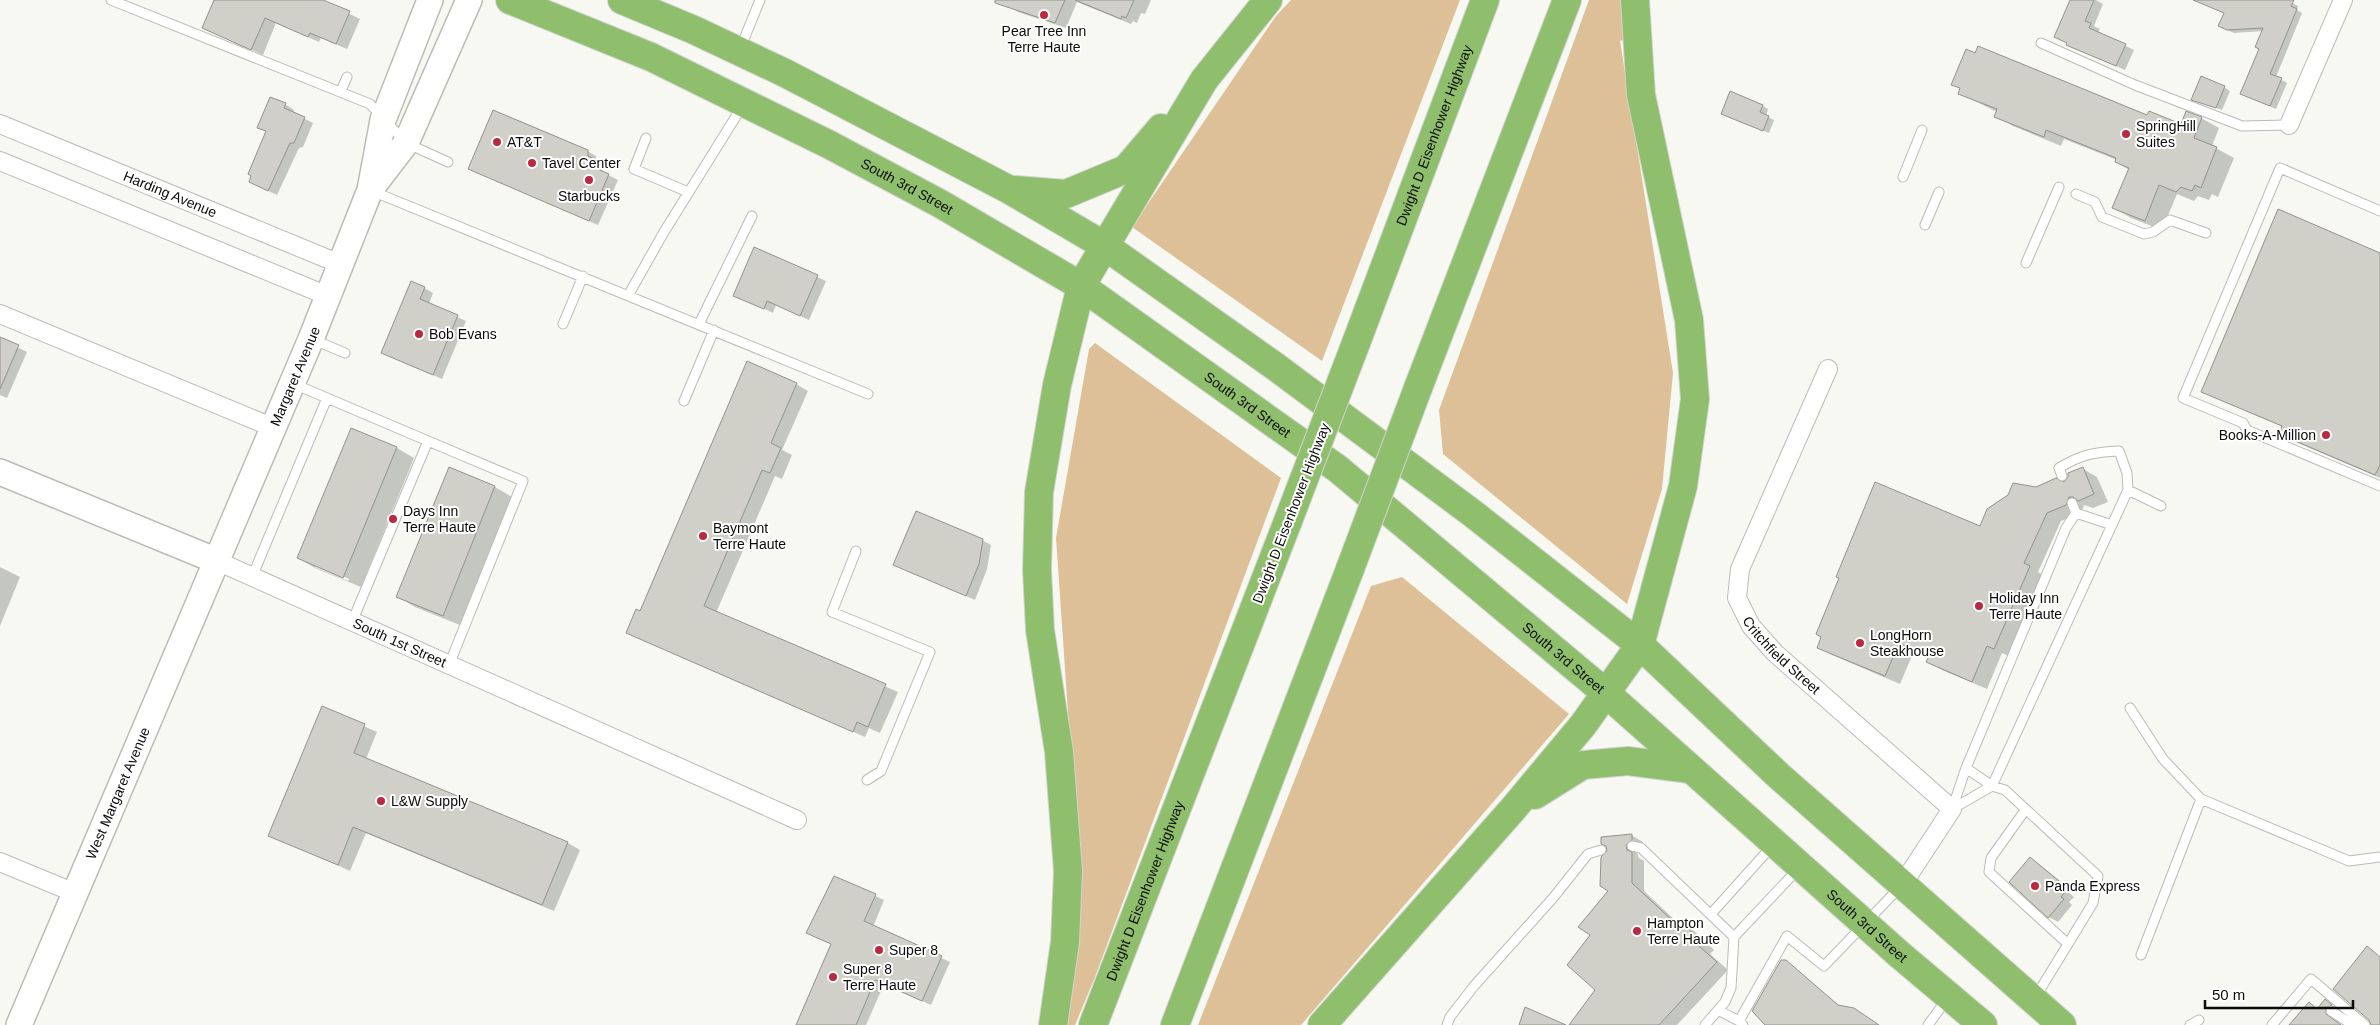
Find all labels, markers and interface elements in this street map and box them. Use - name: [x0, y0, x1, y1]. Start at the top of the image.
- marker: Pear Tree Inn Terre Haute: [1038, 9, 1050, 21]
- place label: Pear Tree Inn Terre Haute: [1002, 23, 1086, 55]
- street label: Dwight D Eisenhower Highway: [1393, 43, 1475, 228]
- place label: SpringHill Suites: [2136, 118, 2196, 150]
- marker: SpringHill Suites: [2120, 128, 2132, 140]
- place label: AT&T: [507, 134, 542, 150]
- marker: AT&T: [491, 136, 503, 148]
- place label: Tavel Center: [542, 155, 621, 171]
- street label: South 3rd Street: [858, 155, 956, 218]
- marker: Tavel Center: [526, 157, 538, 169]
- street label: Harding Avenue: [121, 168, 219, 220]
- marker: Starbucks: [583, 174, 595, 186]
- place label: Starbucks: [558, 188, 620, 204]
- street label: Margaret Avenue: [267, 324, 323, 428]
- place label: Bob Evans: [429, 326, 497, 342]
- marker: Bob Evans: [413, 328, 425, 340]
- street label: South 3rd Street: [1201, 369, 1294, 441]
- street label: Dwight D Eisenhower Highway: [1249, 421, 1333, 605]
- place label: Books-A-Million: [2219, 427, 2316, 443]
- marker: Books-A-Million: [2320, 429, 2332, 441]
- place label: Days Inn Terre Haute: [403, 503, 476, 535]
- marker: Days Inn Terre Haute: [387, 513, 399, 525]
- place label: Baymont Terre Haute: [713, 520, 786, 552]
- marker: Baymont Terre Haute: [697, 530, 709, 542]
- place label: Holiday Inn Terre Haute: [1989, 590, 2062, 622]
- marker: Holiday Inn Terre Haute: [1973, 600, 1985, 612]
- street label: Critchfield Street: [1739, 614, 1824, 697]
- street label: South 1st Street: [350, 615, 449, 670]
- street label: South 3rd Street: [1519, 619, 1608, 697]
- place label: LongHorn Steakhouse: [1870, 627, 1944, 659]
- marker: LongHorn Steakhouse: [1854, 637, 1866, 649]
- street label: West Margaret Avenue: [83, 724, 153, 862]
- place label: L&W Supply: [391, 793, 468, 809]
- marker: L&W Supply: [375, 795, 387, 807]
- street label: Dwight D Eisenhower Highway: [1103, 798, 1187, 983]
- place label: Panda Express: [2045, 878, 2140, 894]
- marker: Panda Express: [2029, 880, 2041, 892]
- street label: South 3rd Street: [1824, 886, 1911, 966]
- place label: Hampton Terre Haute: [1647, 915, 1720, 947]
- marker: Hampton Terre Haute: [1631, 925, 1643, 937]
- place label: Super 8: [889, 942, 938, 958]
- marker: Super 8: [873, 944, 885, 956]
- place label: Super 8 Terre Haute: [843, 961, 916, 993]
- marker: Super 8 Terre Haute: [827, 971, 839, 983]
- scale bar: [2205, 978, 2352, 1010]
- text: 50 m: [2212, 986, 2245, 1003]

